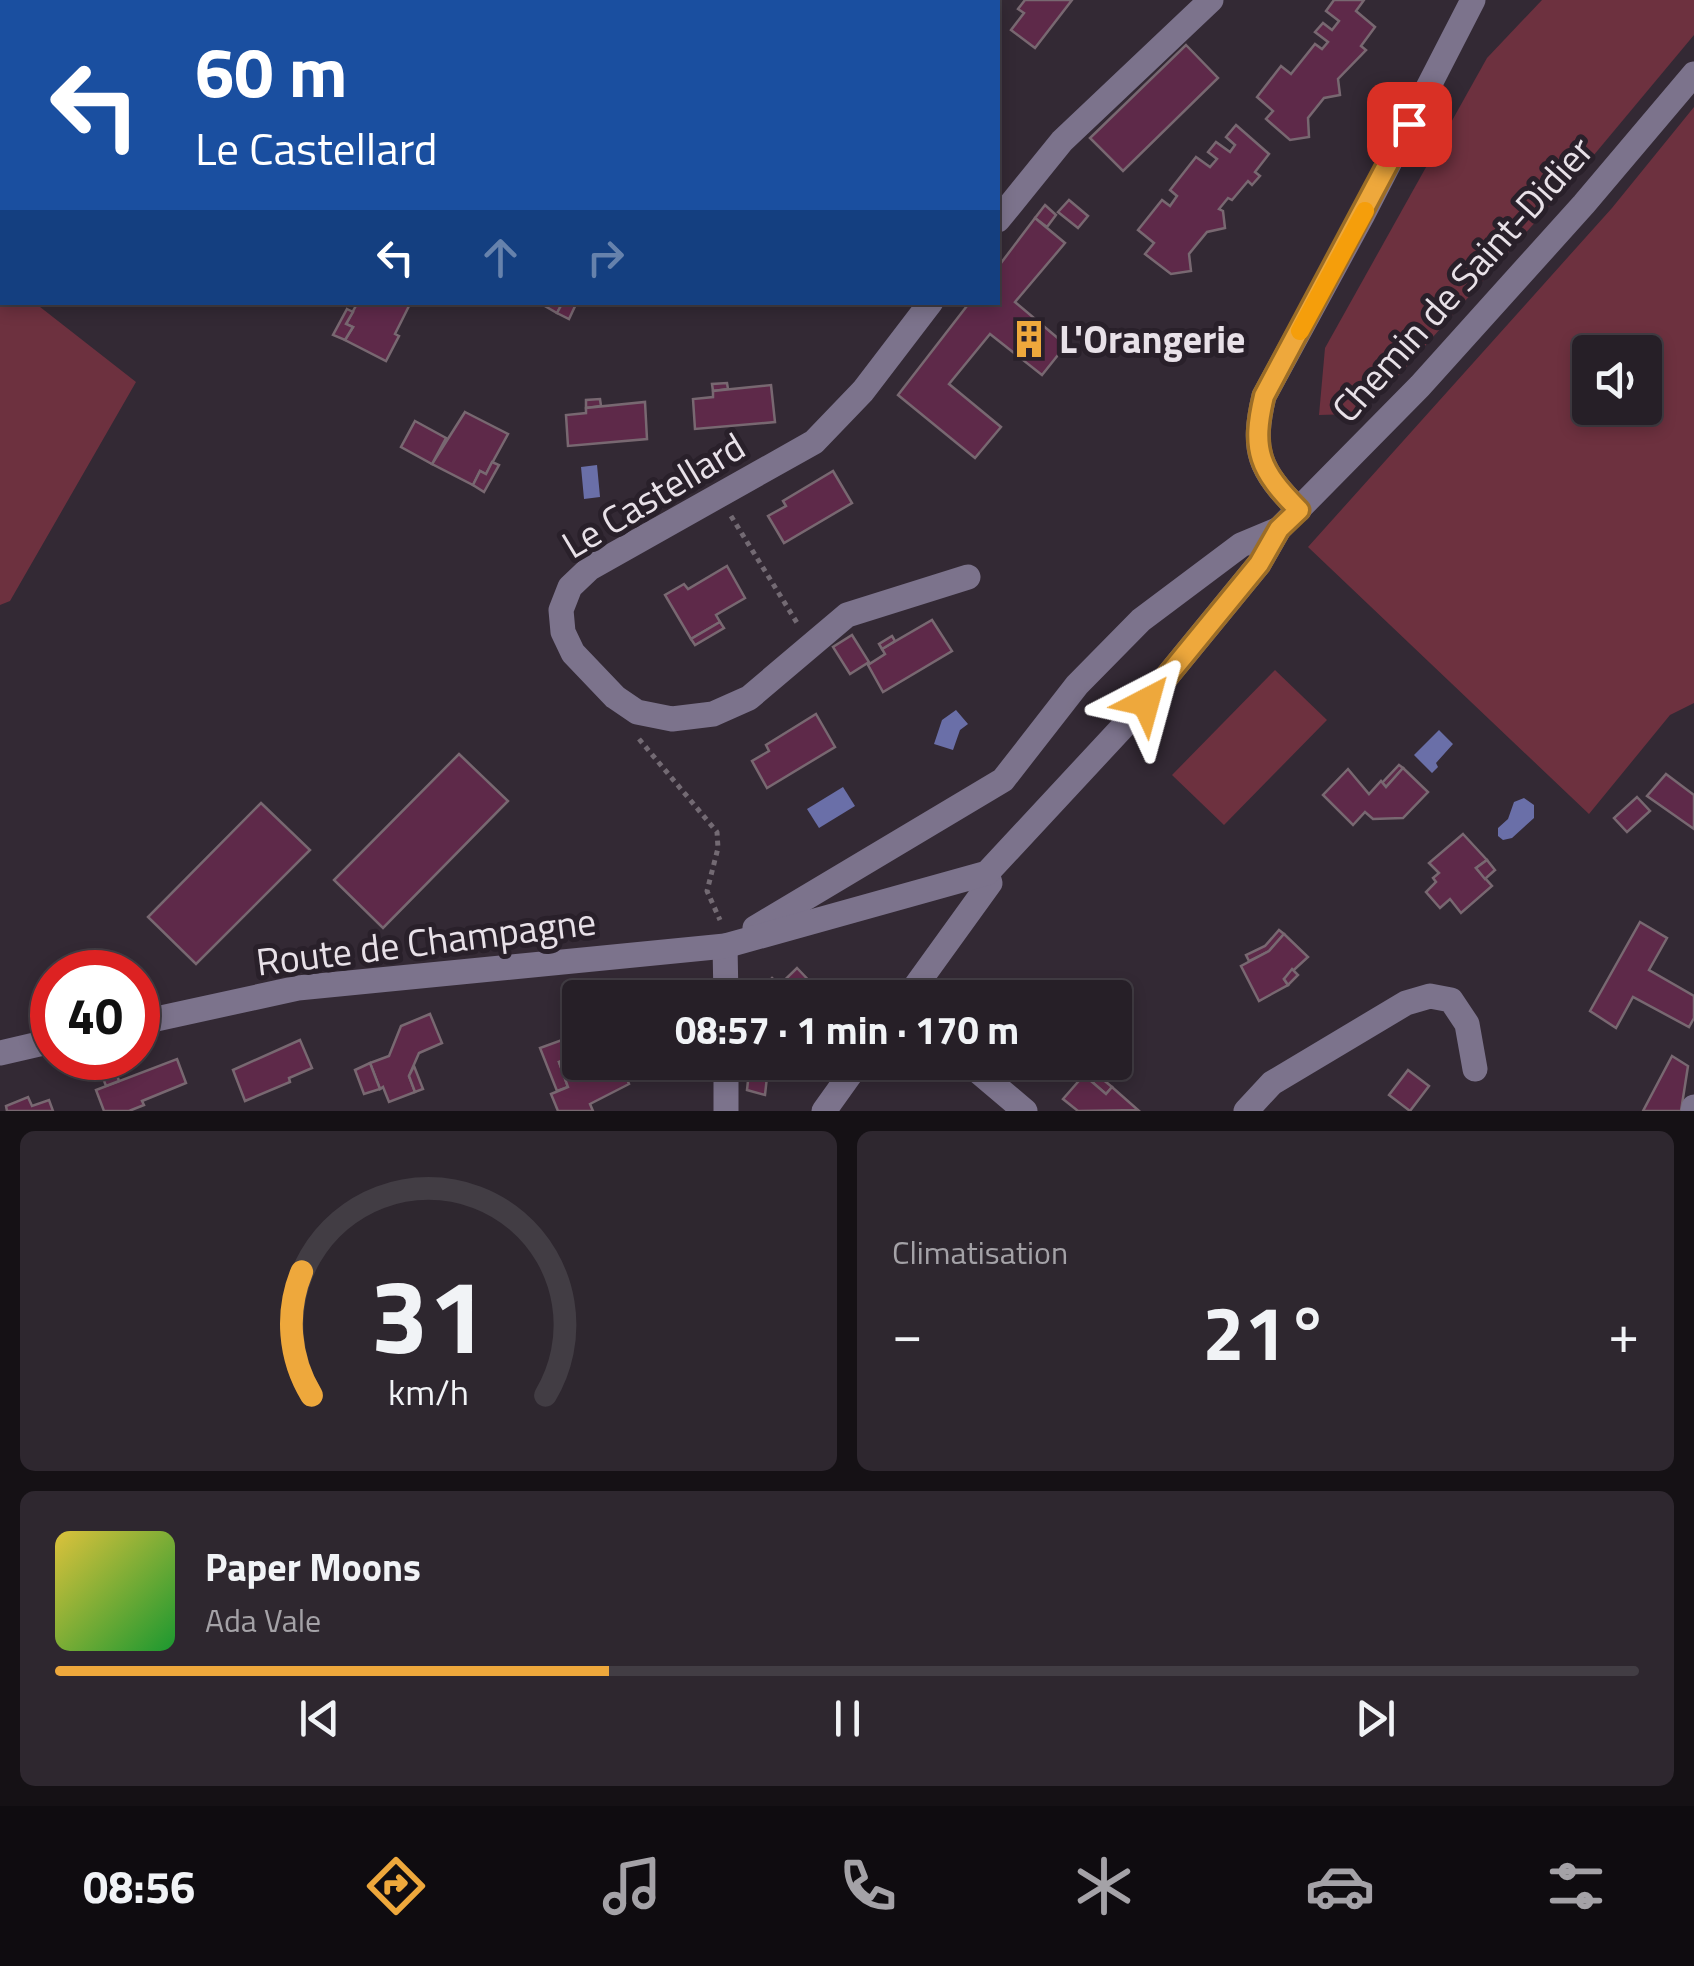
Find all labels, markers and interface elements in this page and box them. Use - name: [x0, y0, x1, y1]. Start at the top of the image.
- text: 60 m: [195, 18, 348, 124]
- icon: left: [30, 40, 160, 170]
- pin: [1367, 82, 1452, 167]
- icon: arrive: [1382, 97, 1437, 152]
- text: Le Castellard: [195, 114, 438, 182]
- street label: Chemin de Saint-Didier: [1317, 123, 1607, 435]
- icon: left: [368, 230, 423, 285]
- icon: ahead: [473, 230, 528, 285]
- icon: right: [578, 230, 633, 285]
- place label: L'Orangerie: [1059, 310, 1245, 368]
- building icon: L'Orangerie: [1008, 318, 1050, 360]
- map controls: [1572, 335, 1662, 425]
- button: sound: [1572, 335, 1662, 425]
- street label: Le Castellard: [550, 417, 756, 573]
- position arrow: [1094, 650, 1198, 754]
- street label: Route de Champagne: [253, 891, 599, 991]
- speed limit sign: 40: [30, 950, 160, 1080]
- text: 08:57 · 1 min · 170 m: [675, 1001, 1019, 1059]
- text: Climatisation: [892, 1228, 1068, 1276]
- text: 31: [370, 1235, 487, 1393]
- text: 21°: [1202, 1275, 1329, 1389]
- text: −: [892, 1291, 923, 1374]
- text: +: [1608, 1291, 1639, 1374]
- text: km/h: [388, 1364, 469, 1419]
- text: Paper Moons: [205, 1538, 421, 1596]
- text: Ada Vale: [205, 1596, 321, 1644]
- icon: previous: [292, 1691, 347, 1746]
- icon: pause: [820, 1691, 875, 1746]
- icon: next: [1348, 1691, 1403, 1746]
- icon: directions: [361, 1851, 431, 1921]
- icon: music: [597, 1851, 667, 1921]
- icon: phone: [833, 1851, 903, 1921]
- icon: climate: [1069, 1851, 1139, 1921]
- icon: car: [1305, 1851, 1375, 1921]
- icon: filters: [1541, 1851, 1611, 1921]
- text: 08:56: [83, 1852, 195, 1920]

